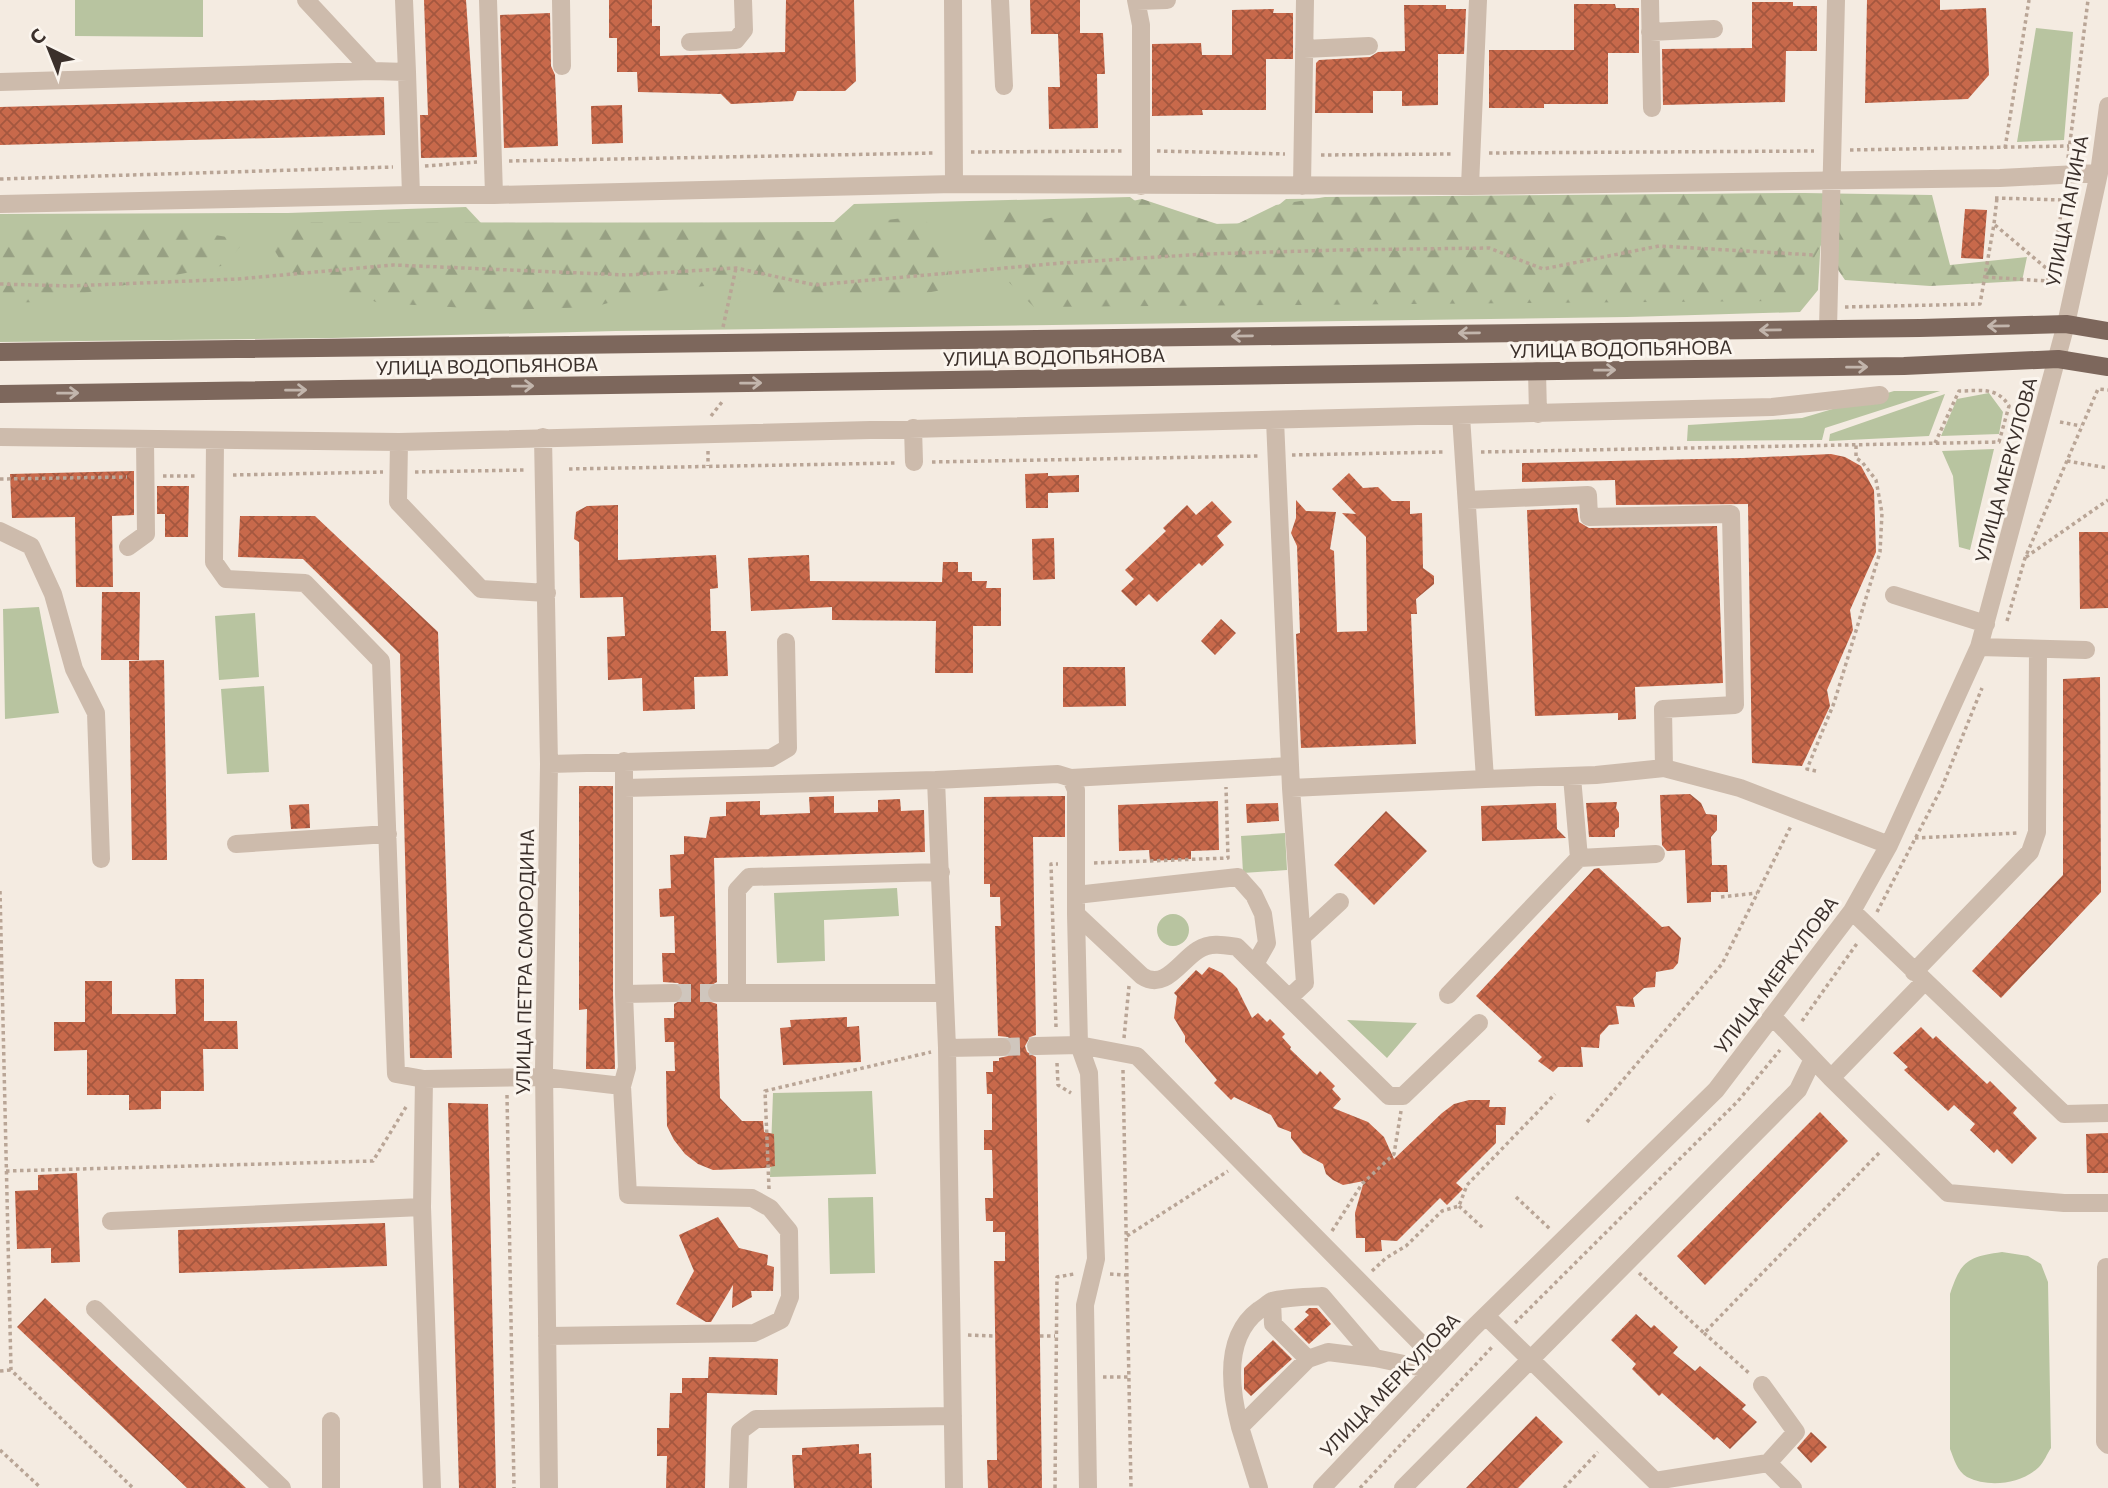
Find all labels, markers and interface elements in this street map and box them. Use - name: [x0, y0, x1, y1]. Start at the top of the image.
- north arrow: [14, 14, 84, 84]
- text: С: [24, 23, 50, 49]
- street label: УЛИЦА ПАПИНА: [2041, 133, 2093, 289]
- one-way arrow: [1986, 319, 2009, 332]
- one-way arrow: [1759, 323, 1782, 336]
- one-way arrow: [1458, 327, 1481, 340]
- one-way arrow: [1230, 329, 1253, 343]
- street label: УЛИЦА ВОДОПЬЯНОВА: [1509, 335, 1733, 362]
- street label: УЛИЦА ВОДОПЬЯНОВА: [942, 343, 1166, 370]
- street label: УЛИЦА ВОДОПЬЯНОВА: [375, 352, 599, 379]
- one-way arrow: [1845, 360, 1868, 374]
- one-way arrow: [1593, 364, 1616, 377]
- street label: УЛИЦА МЕРКУЛОВА: [1970, 374, 2041, 565]
- one-way arrow: [739, 376, 762, 389]
- one-way arrow: [511, 379, 534, 393]
- one-way arrow: [284, 383, 307, 396]
- one-way arrow: [56, 386, 79, 400]
- street label: УЛИЦА ПЕТРА СМОРОДИНА: [511, 829, 538, 1095]
- street label: УЛИЦА МЕРКУЛОВА: [1709, 891, 1842, 1058]
- street label: УЛИЦА МЕРКУЛОВА: [1315, 1308, 1464, 1461]

